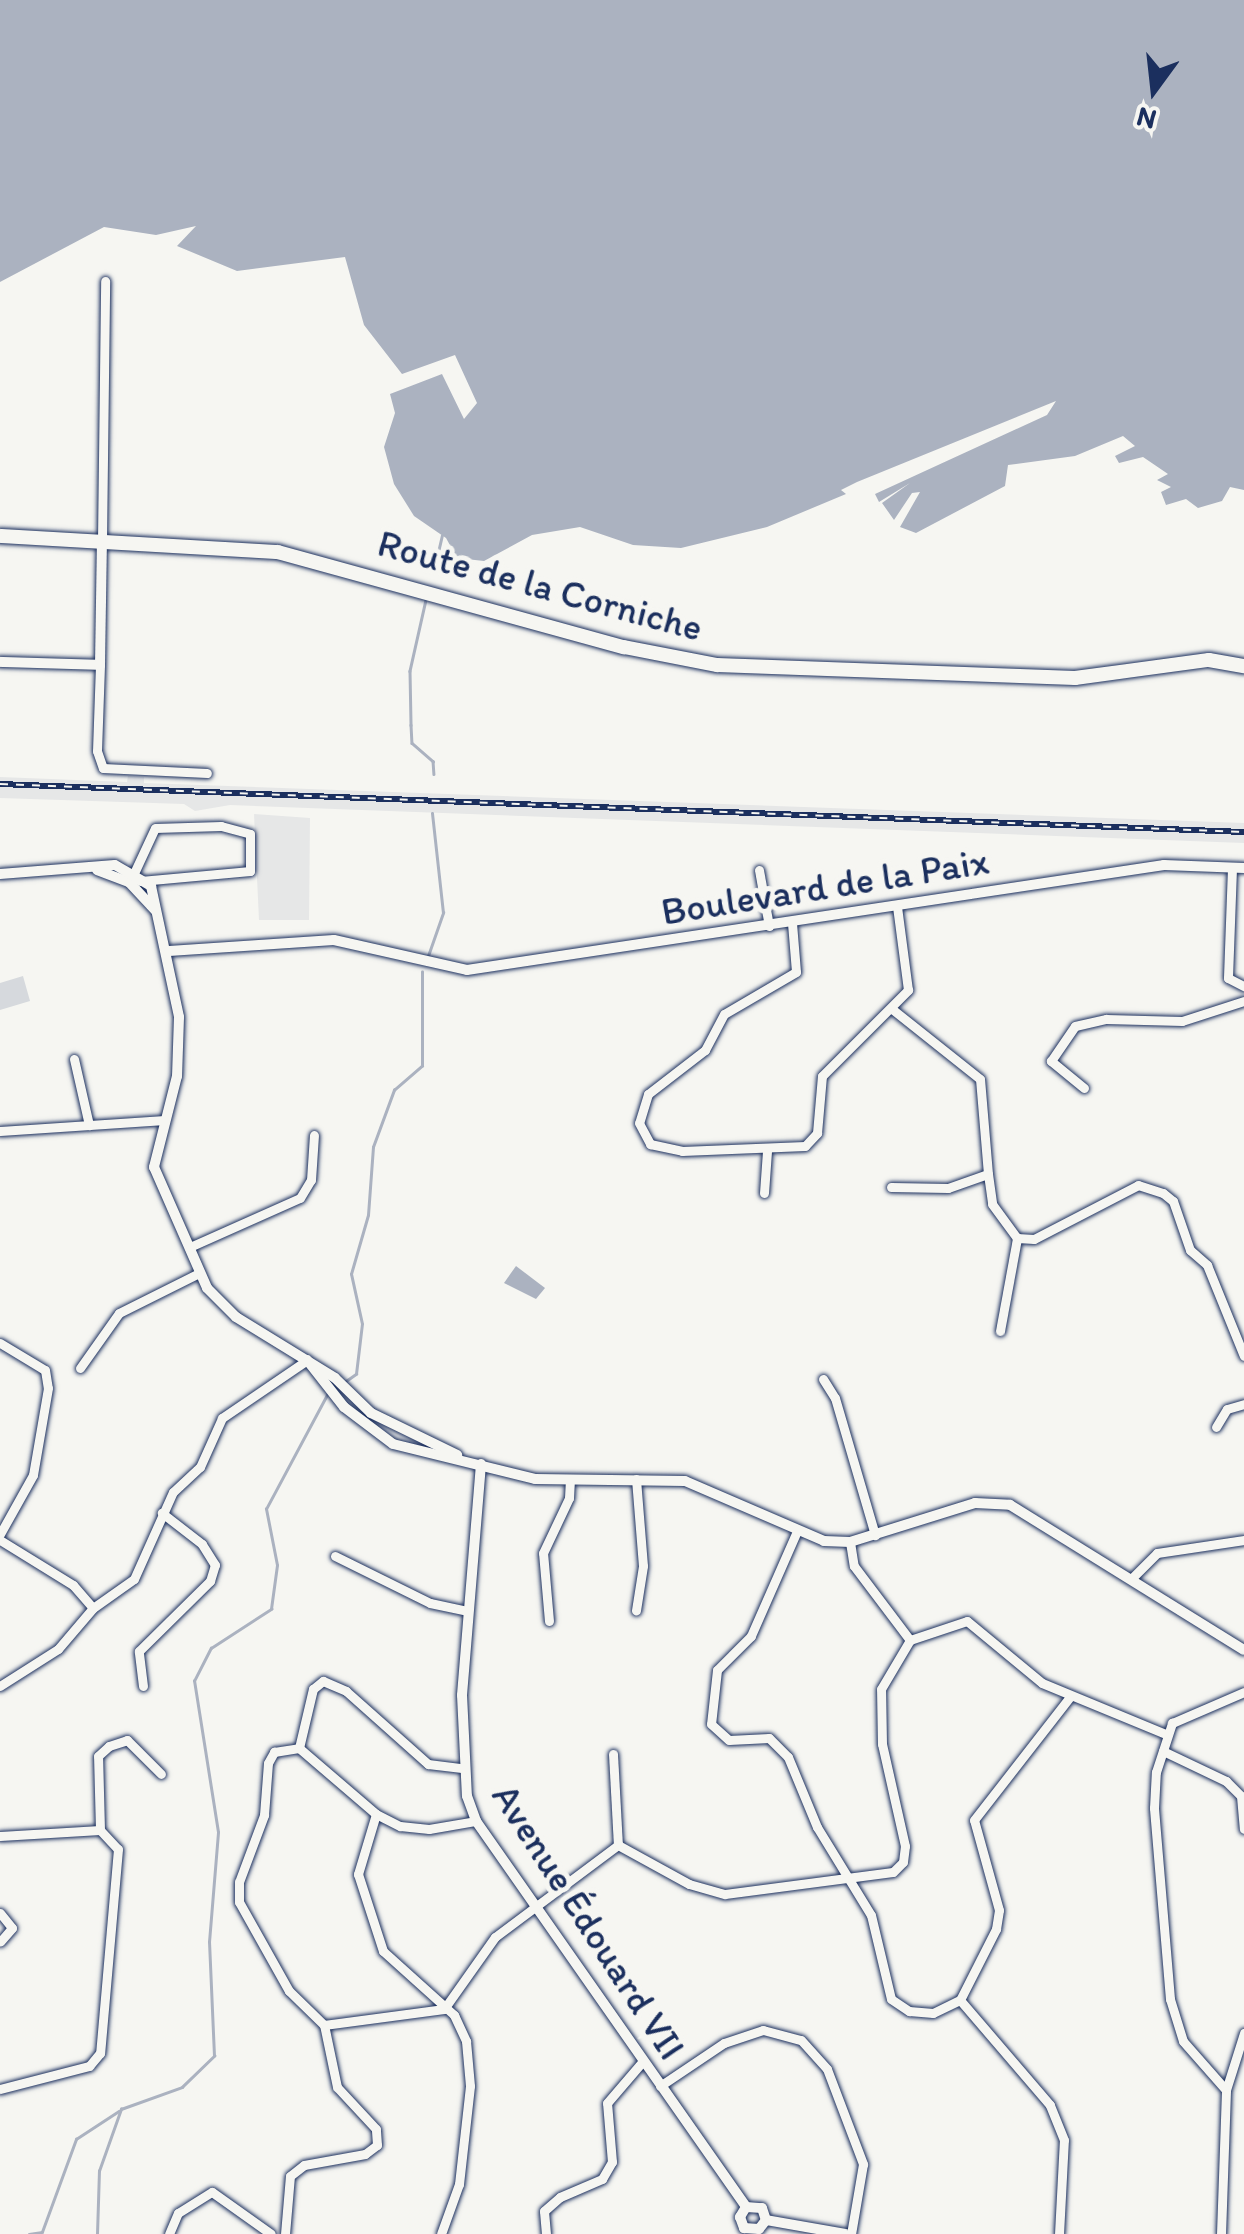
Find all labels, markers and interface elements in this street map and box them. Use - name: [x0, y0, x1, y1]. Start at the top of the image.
- north arrow: [1104, 40, 1204, 140]
- text: N: [1133, 100, 1160, 138]
- street label: Route de la Corniche: [372, 520, 708, 652]
- street label: Boulevard de la Paix: [658, 839, 992, 935]
- street label: Avenue Édouard VII: [482, 1776, 694, 2068]

